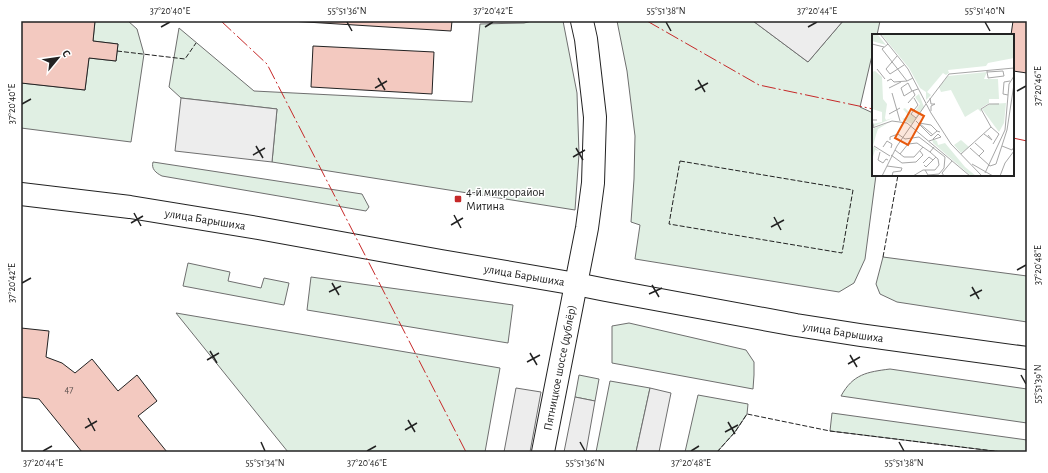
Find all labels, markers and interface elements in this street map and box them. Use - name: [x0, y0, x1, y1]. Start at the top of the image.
- text: 37°20'40"E: [150, 6, 190, 16]
- text: 55°51'36"N: [327, 6, 367, 16]
- text: 37°20'42"E: [473, 6, 513, 16]
- text: 55°51'38"N: [646, 6, 686, 16]
- text: 37°20'44"E: [797, 6, 837, 16]
- text: 55°51'40"N: [965, 6, 1005, 16]
- inset map: [872, 34, 1014, 176]
- north arrow: [38, 38, 78, 78]
- text: С: [60, 48, 73, 59]
- text: 37°20'46"E: [1033, 66, 1043, 106]
- text: 37°20'40"E: [7, 84, 17, 124]
- place label: 4-й микрорайон Митина: [466, 186, 545, 212]
- marker: 4-й микрорайон Митина: [453, 194, 463, 204]
- street label: улица Барышиха: [163, 207, 247, 232]
- text: 37°20'48"E: [1033, 245, 1043, 285]
- street label: улица Барышиха: [482, 262, 566, 288]
- text: 37°20'42"E: [7, 263, 17, 303]
- street label: Пятницкое шоссе (дублёр): [541, 304, 578, 432]
- street label: улица Барышиха: [801, 320, 885, 344]
- text: 55°51'39"N: [1033, 364, 1043, 404]
- house number: 47: [65, 385, 73, 395]
- text: 37°20'44"E: [23, 458, 63, 468]
- text: 55°51'34"N: [245, 458, 285, 468]
- text: 37°20'46"E: [347, 458, 387, 468]
- text: 55°51'36"N: [565, 458, 605, 468]
- text: 37°20'48"E: [671, 458, 711, 468]
- text: 55°51'38"N: [884, 458, 924, 468]

